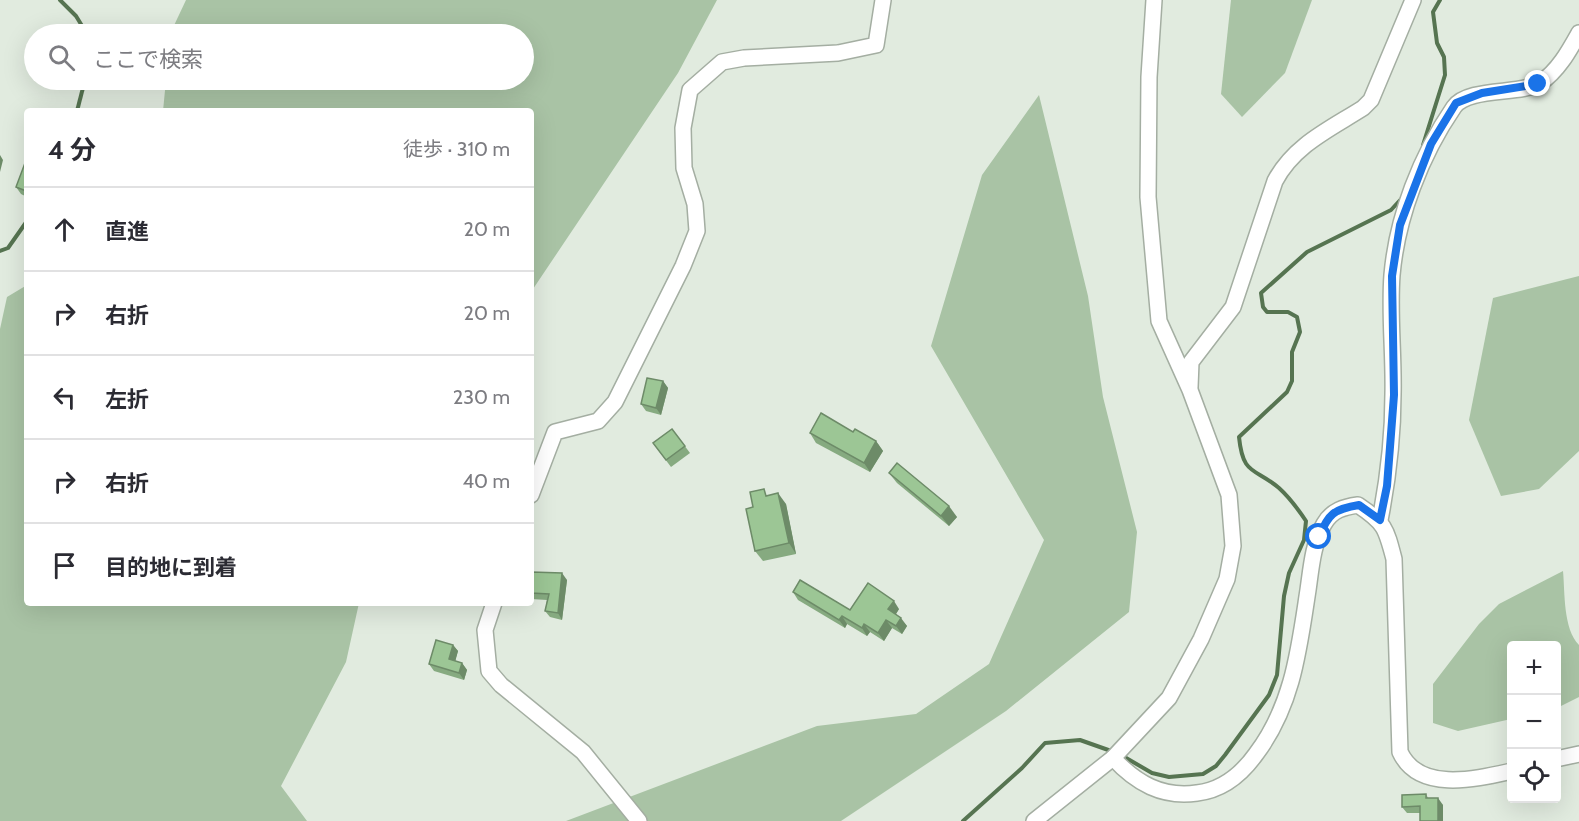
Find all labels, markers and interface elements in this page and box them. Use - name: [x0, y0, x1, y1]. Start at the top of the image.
- search box: [24, 24, 534, 90]
- icon: search: [45, 41, 78, 74]
- text: ここで検索: [93, 46, 203, 73]
- route end: [1524, 70, 1550, 96]
- text: 4 分: [48, 134, 96, 166]
- text: 徒歩 · 310 m: [403, 137, 510, 161]
- icon: ahead: [48, 213, 81, 246]
- text: 20 m: [464, 217, 510, 241]
- text: 直進: [105, 218, 149, 245]
- icon: right: [48, 297, 81, 330]
- text: 20 m: [464, 301, 510, 325]
- text: 右折: [105, 302, 149, 329]
- icon: left: [48, 381, 81, 414]
- text: 230 m: [453, 385, 510, 409]
- text: 左折: [105, 386, 149, 413]
- icon: right: [48, 465, 81, 498]
- text: 40 m: [462, 469, 510, 493]
- text: 右折: [105, 470, 149, 497]
- route start: [1305, 523, 1331, 549]
- icon: arrive: [48, 549, 81, 582]
- text: 目的地に到着: [105, 554, 237, 581]
- map controls: [1507, 641, 1561, 803]
- button: +: [1507, 641, 1561, 695]
- button: −: [1507, 695, 1561, 749]
- button: locate: [1507, 749, 1561, 803]

